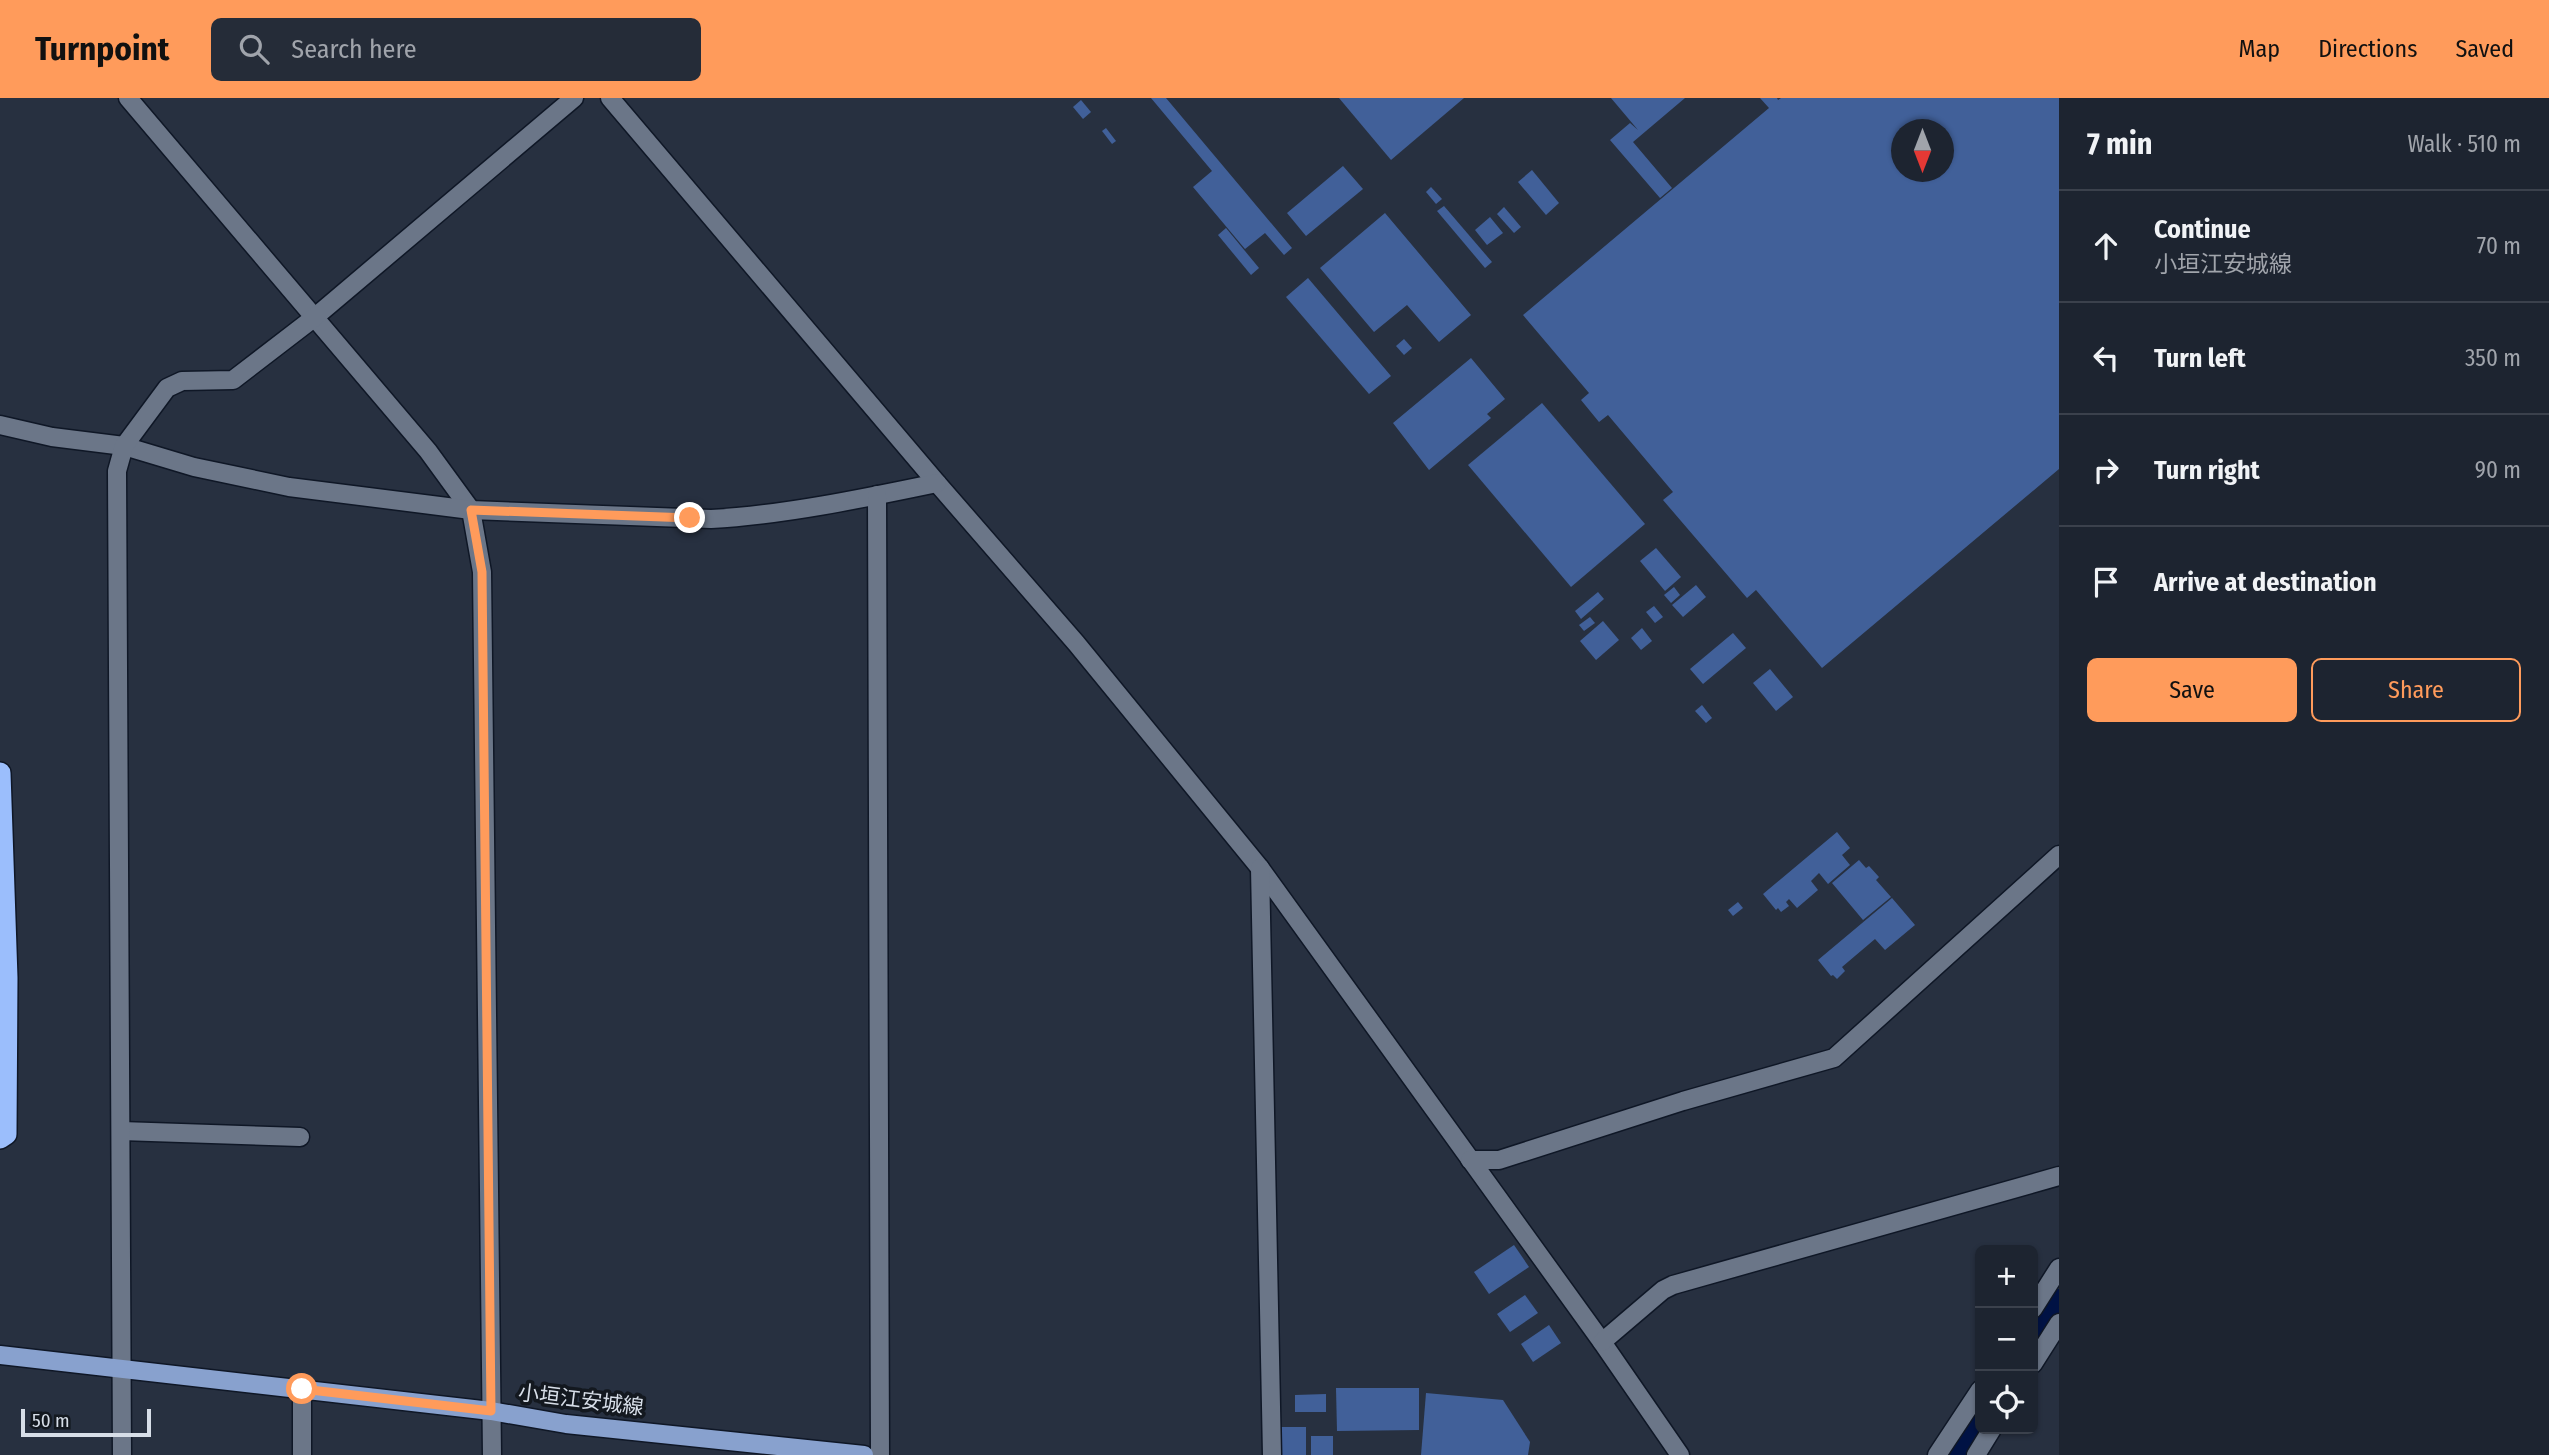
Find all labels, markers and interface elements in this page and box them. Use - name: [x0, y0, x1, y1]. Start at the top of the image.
- search box: [211, 18, 701, 81]
- text: Turnpoint: [35, 29, 169, 69]
- icon: search: [235, 30, 273, 68]
- text: Search here: [291, 34, 417, 65]
- text: Map: [2239, 35, 2280, 63]
- text: Directions: [2318, 35, 2417, 63]
- text: Saved: [2455, 35, 2514, 63]
- north arrow: [1891, 119, 1954, 182]
- text: 7 min: [2087, 126, 2152, 162]
- text: Walk · 510 m: [2407, 130, 2521, 158]
- text: Continue: [2154, 214, 2251, 245]
- icon: ahead: [2087, 227, 2125, 265]
- text: 70 m: [2477, 232, 2521, 260]
- text: 小垣江安城線: [2154, 250, 2292, 278]
- icon: left: [2087, 339, 2125, 377]
- text: Turn left: [2154, 343, 2246, 374]
- text: 350 m: [2465, 344, 2521, 372]
- icon: right: [2087, 451, 2125, 489]
- text: Turn right: [2154, 455, 2260, 486]
- text: 90 m: [2475, 456, 2521, 484]
- route end: [674, 502, 705, 533]
- icon: arrive: [2087, 563, 2125, 601]
- text: Arrive at destination: [2154, 567, 2377, 598]
- button: Save: [2087, 658, 2297, 722]
- button: Share: [2311, 658, 2521, 722]
- map controls: [1975, 1245, 2038, 1434]
- button: +: [1975, 1245, 2038, 1308]
- button: −: [1975, 1308, 2038, 1371]
- button: locate: [1975, 1371, 2038, 1434]
- route start: [286, 1373, 317, 1404]
- street label: 小垣江安城線: [517, 1379, 645, 1421]
- scale bar: [21, 1406, 150, 1438]
- text: 50 m: [32, 1409, 70, 1432]

